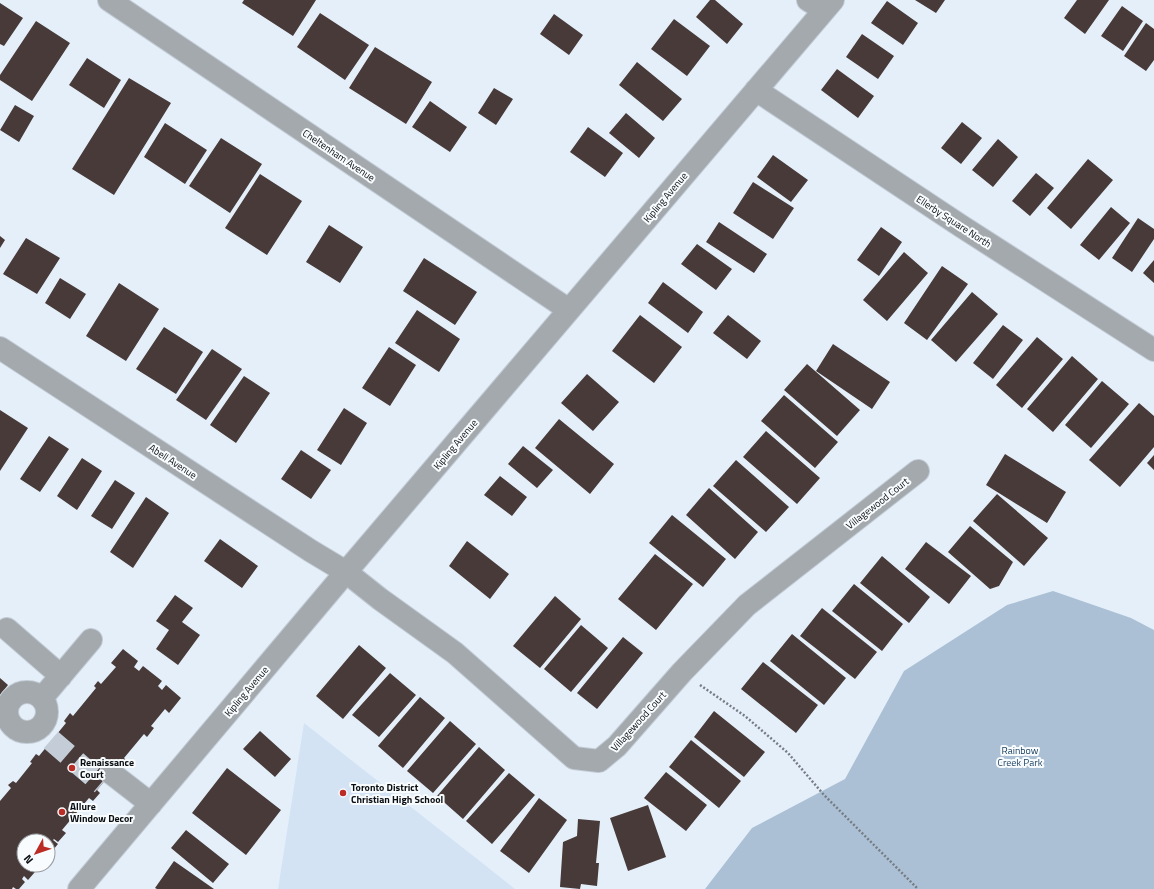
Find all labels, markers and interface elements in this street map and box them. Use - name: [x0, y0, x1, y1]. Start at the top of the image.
- street label: Cheltenham Avenue: [300, 126, 378, 185]
- street label: Kipling Avenue: [640, 169, 691, 226]
- street label: Ellerby Square North: [913, 191, 994, 251]
- street label: Kipling Avenue: [430, 416, 481, 473]
- street label: Abell Avenue: [146, 440, 200, 483]
- street label: Villagewood Court: [843, 474, 912, 533]
- street label: Kipling Avenue: [221, 663, 272, 720]
- street label: Villagewood Court: [607, 688, 670, 755]
- park label: Rainbow Creek Park: [998, 743, 1043, 770]
- place label: Renaissance Court: [80, 755, 134, 782]
- marker: Renaissance Court: [67, 763, 77, 773]
- place label: Toronto District Christian High School: [351, 780, 444, 807]
- marker: Toronto District Christian High School: [338, 788, 348, 798]
- place label: Allure Window Decor: [70, 799, 133, 826]
- marker: Allure Window Decor: [57, 807, 67, 817]
- north arrow: [16, 833, 56, 873]
- text: N: [20, 851, 37, 867]

